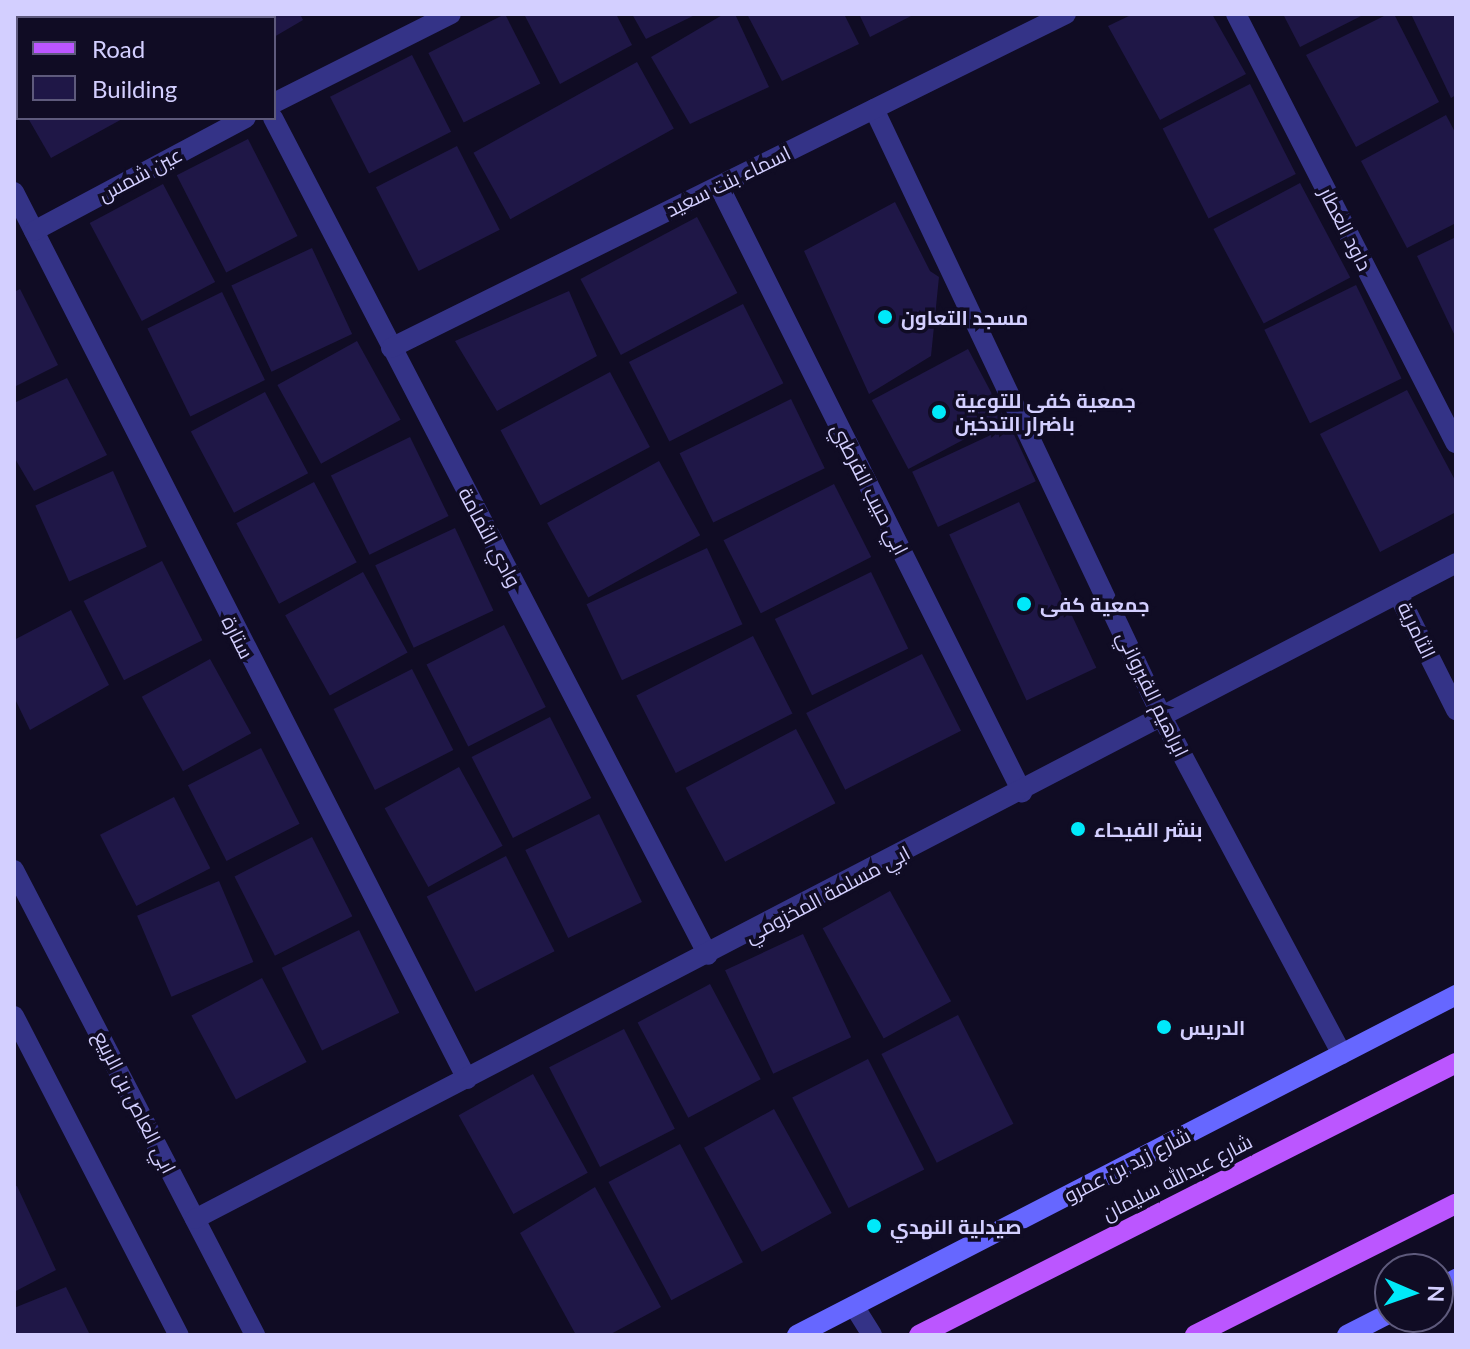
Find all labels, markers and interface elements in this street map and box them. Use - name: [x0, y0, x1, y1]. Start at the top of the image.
- legend: [16, 16, 276, 120]
- text: Road: [92, 34, 145, 63]
- text: Building: [92, 74, 177, 103]
- street label: اسماء بنت سعيد: [662, 140, 794, 222]
- street label: عين شمس: [94, 142, 186, 206]
- street label: داود العطار: [1315, 183, 1377, 275]
- place label: مسجد التعاون: [901, 305, 1028, 329]
- marker: مسجد التعاون: [876, 308, 894, 326]
- place label: جمعية كفى للتوعية باضرار التدخين: [955, 388, 1136, 435]
- marker: جمعية كفى للتوعية باضرار التدخين: [930, 403, 948, 421]
- street label: ابي حبيب القرطبي: [826, 419, 914, 559]
- street label: وادي الثمامة: [454, 483, 526, 591]
- place label: جمعية كفى: [1040, 592, 1150, 616]
- marker: جمعية كفى: [1015, 595, 1033, 613]
- street label: الثامرية: [1393, 598, 1441, 662]
- street label: ستارة: [217, 611, 259, 663]
- street label: ابراهيم القيرواني: [1112, 627, 1194, 761]
- place label: بنشر الفيحاء: [1094, 817, 1202, 841]
- marker: بنشر الفيحاء: [1069, 820, 1087, 838]
- street label: ابي مسلمة المخزومي: [740, 840, 914, 948]
- place label: الدريس: [1180, 1015, 1245, 1039]
- marker: الدريس: [1155, 1018, 1173, 1036]
- street label: ابي العاص بن الربيع: [89, 1027, 181, 1177]
- street label: شارع زيد بن عمرو: [1060, 1123, 1194, 1207]
- street label: شارع عبدالله سليمان: [1098, 1129, 1256, 1225]
- place label: صيدلية النهدي: [890, 1214, 1021, 1238]
- marker: صيدلية النهدي: [865, 1217, 883, 1235]
- north arrow: [1374, 1253, 1454, 1333]
- text: N: [1423, 1285, 1450, 1303]

